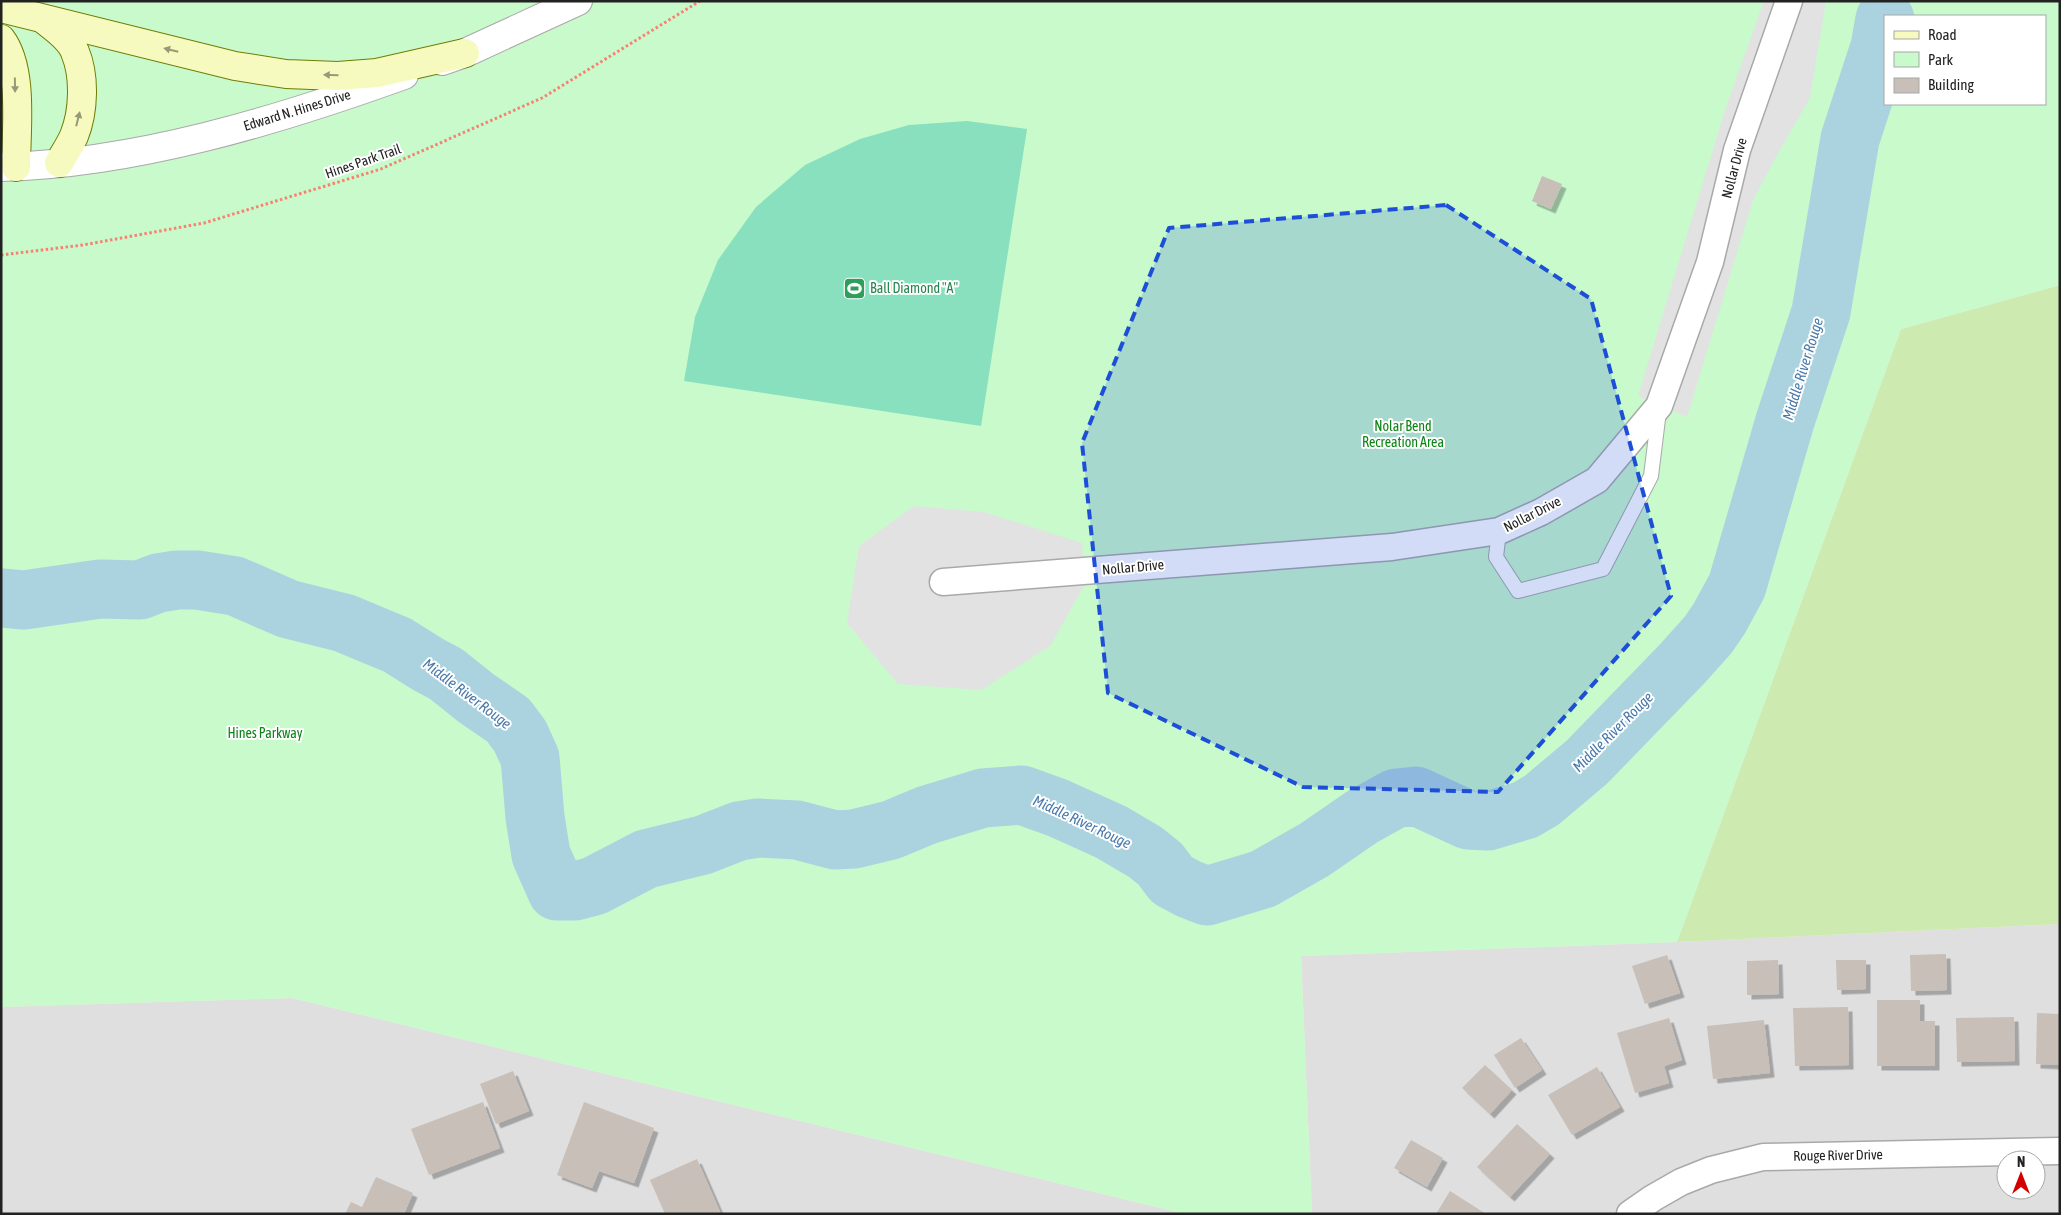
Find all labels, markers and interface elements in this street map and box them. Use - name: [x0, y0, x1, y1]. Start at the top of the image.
- legend: [1884, 15, 2046, 105]
- text: Road: [1928, 26, 1957, 43]
- one-way arrow: [164, 46, 179, 54]
- text: Park: [1928, 51, 1953, 68]
- one-way arrow: [323, 71, 339, 79]
- text: Building: [1928, 76, 1974, 93]
- one-way arrow: [11, 77, 19, 93]
- street label: Edward N. Hines Drive: [241, 86, 353, 134]
- one-way arrow: [75, 111, 83, 126]
- street label: Nollar Drive: [1718, 136, 1750, 200]
- street label: Hines Park Trail: [323, 140, 403, 181]
- sports icon: Ball Diamond "A": [842, 276, 866, 300]
- place label: Ball Diamond "A": [870, 280, 958, 296]
- water label: Middle River Rouge: [1779, 316, 1826, 422]
- park label: Nolar Bend Recreation Area: [1362, 418, 1444, 450]
- street label: Nollar Drive: [1501, 493, 1563, 535]
- street label: Nollar Drive: [1101, 556, 1165, 578]
- water label: Middle River Rouge: [420, 655, 515, 732]
- water label: Middle River Rouge: [1569, 688, 1656, 775]
- park label: Hines Parkway: [227, 725, 303, 741]
- water label: Middle River Rouge: [1031, 791, 1134, 852]
- street label: Rouge River Drive: [1793, 1146, 1883, 1164]
- north arrow: [1996, 1150, 2046, 1200]
- text: N: [2017, 1154, 2025, 1170]

